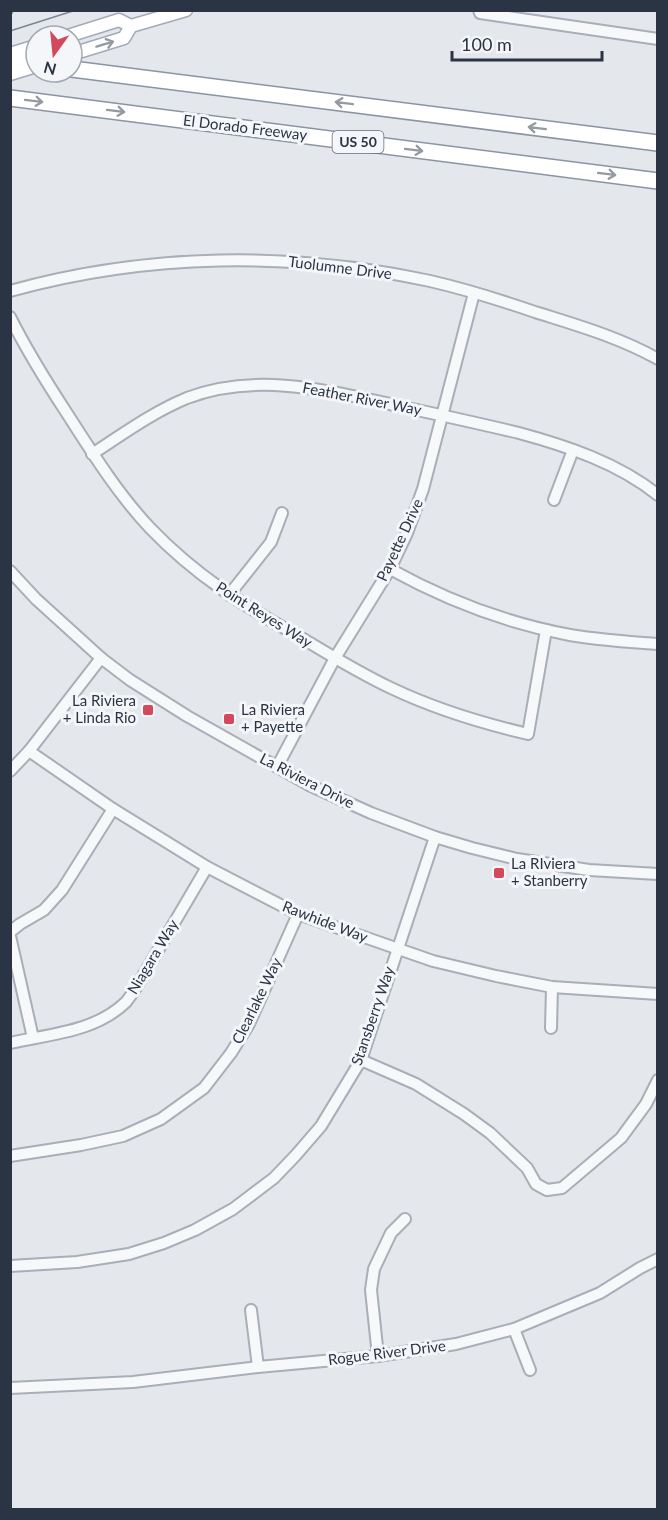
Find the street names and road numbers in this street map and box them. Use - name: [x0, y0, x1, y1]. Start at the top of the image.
- street label: El Dorado Freeway: [182, 110, 308, 144]
- road number: US 50: [332, 131, 384, 153]
- street label: Tuolumne Drive: [287, 252, 393, 282]
- street label: Feather River Way: [301, 378, 423, 418]
- street label: Payette Drive: [372, 495, 426, 584]
- street label: Point Reyes Way: [213, 577, 316, 651]
- street label: La Riviera Drive: [257, 749, 358, 812]
- street label: Rawhide Way: [280, 897, 371, 946]
- street label: Niagara Way: [123, 916, 182, 997]
- street label: Clearlake Way: [227, 954, 285, 1047]
- street label: Stansberry Way: [347, 964, 397, 1068]
- street label: Rogue River Drive: [327, 1336, 447, 1368]

